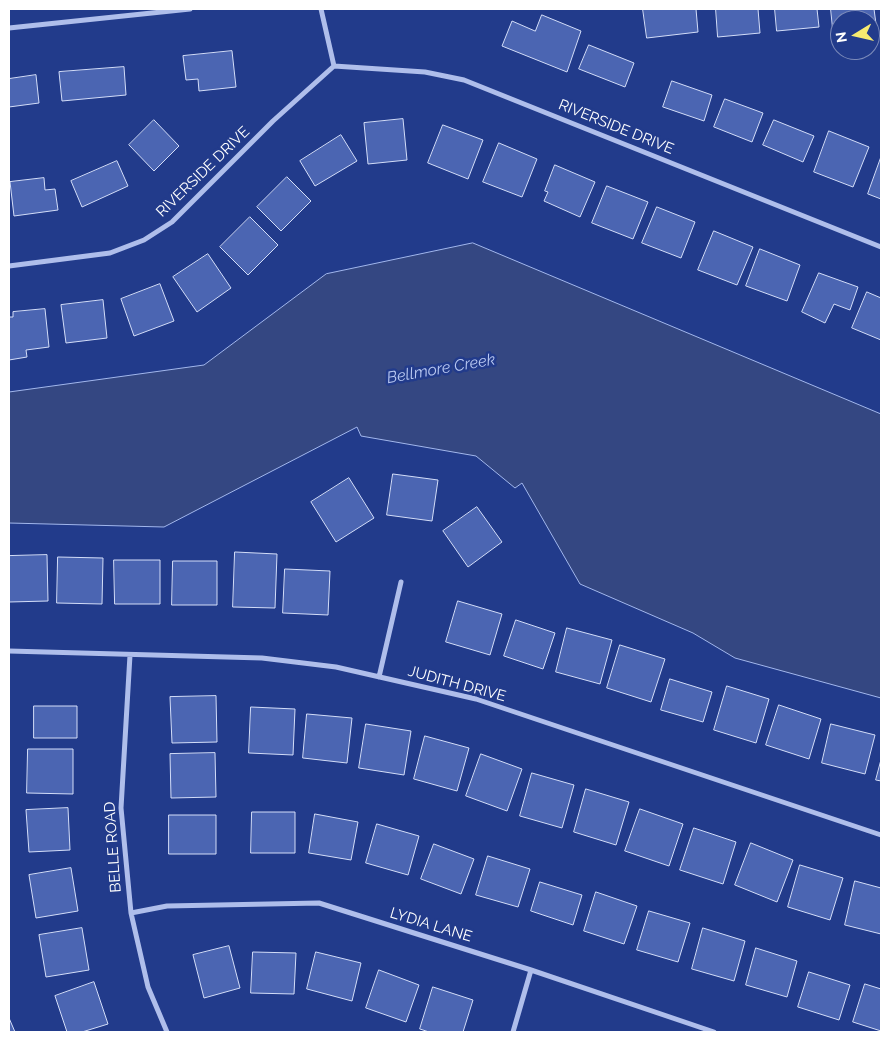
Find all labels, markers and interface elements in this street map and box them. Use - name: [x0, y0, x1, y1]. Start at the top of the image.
- north arrow: [830, 10, 880, 60]
- text: N: [832, 31, 850, 44]
- street label: RIVERSIDE DRIVE: [556, 96, 676, 158]
- street label: RIVERSIDE DRIVE: [153, 123, 253, 221]
- water label: Bellmore Creek: [385, 350, 497, 388]
- street label: JUDITH DRIVE: [406, 662, 508, 706]
- street label: BELLE ROAD: [101, 801, 125, 893]
- street label: LYDIA LANE: [388, 904, 474, 946]

